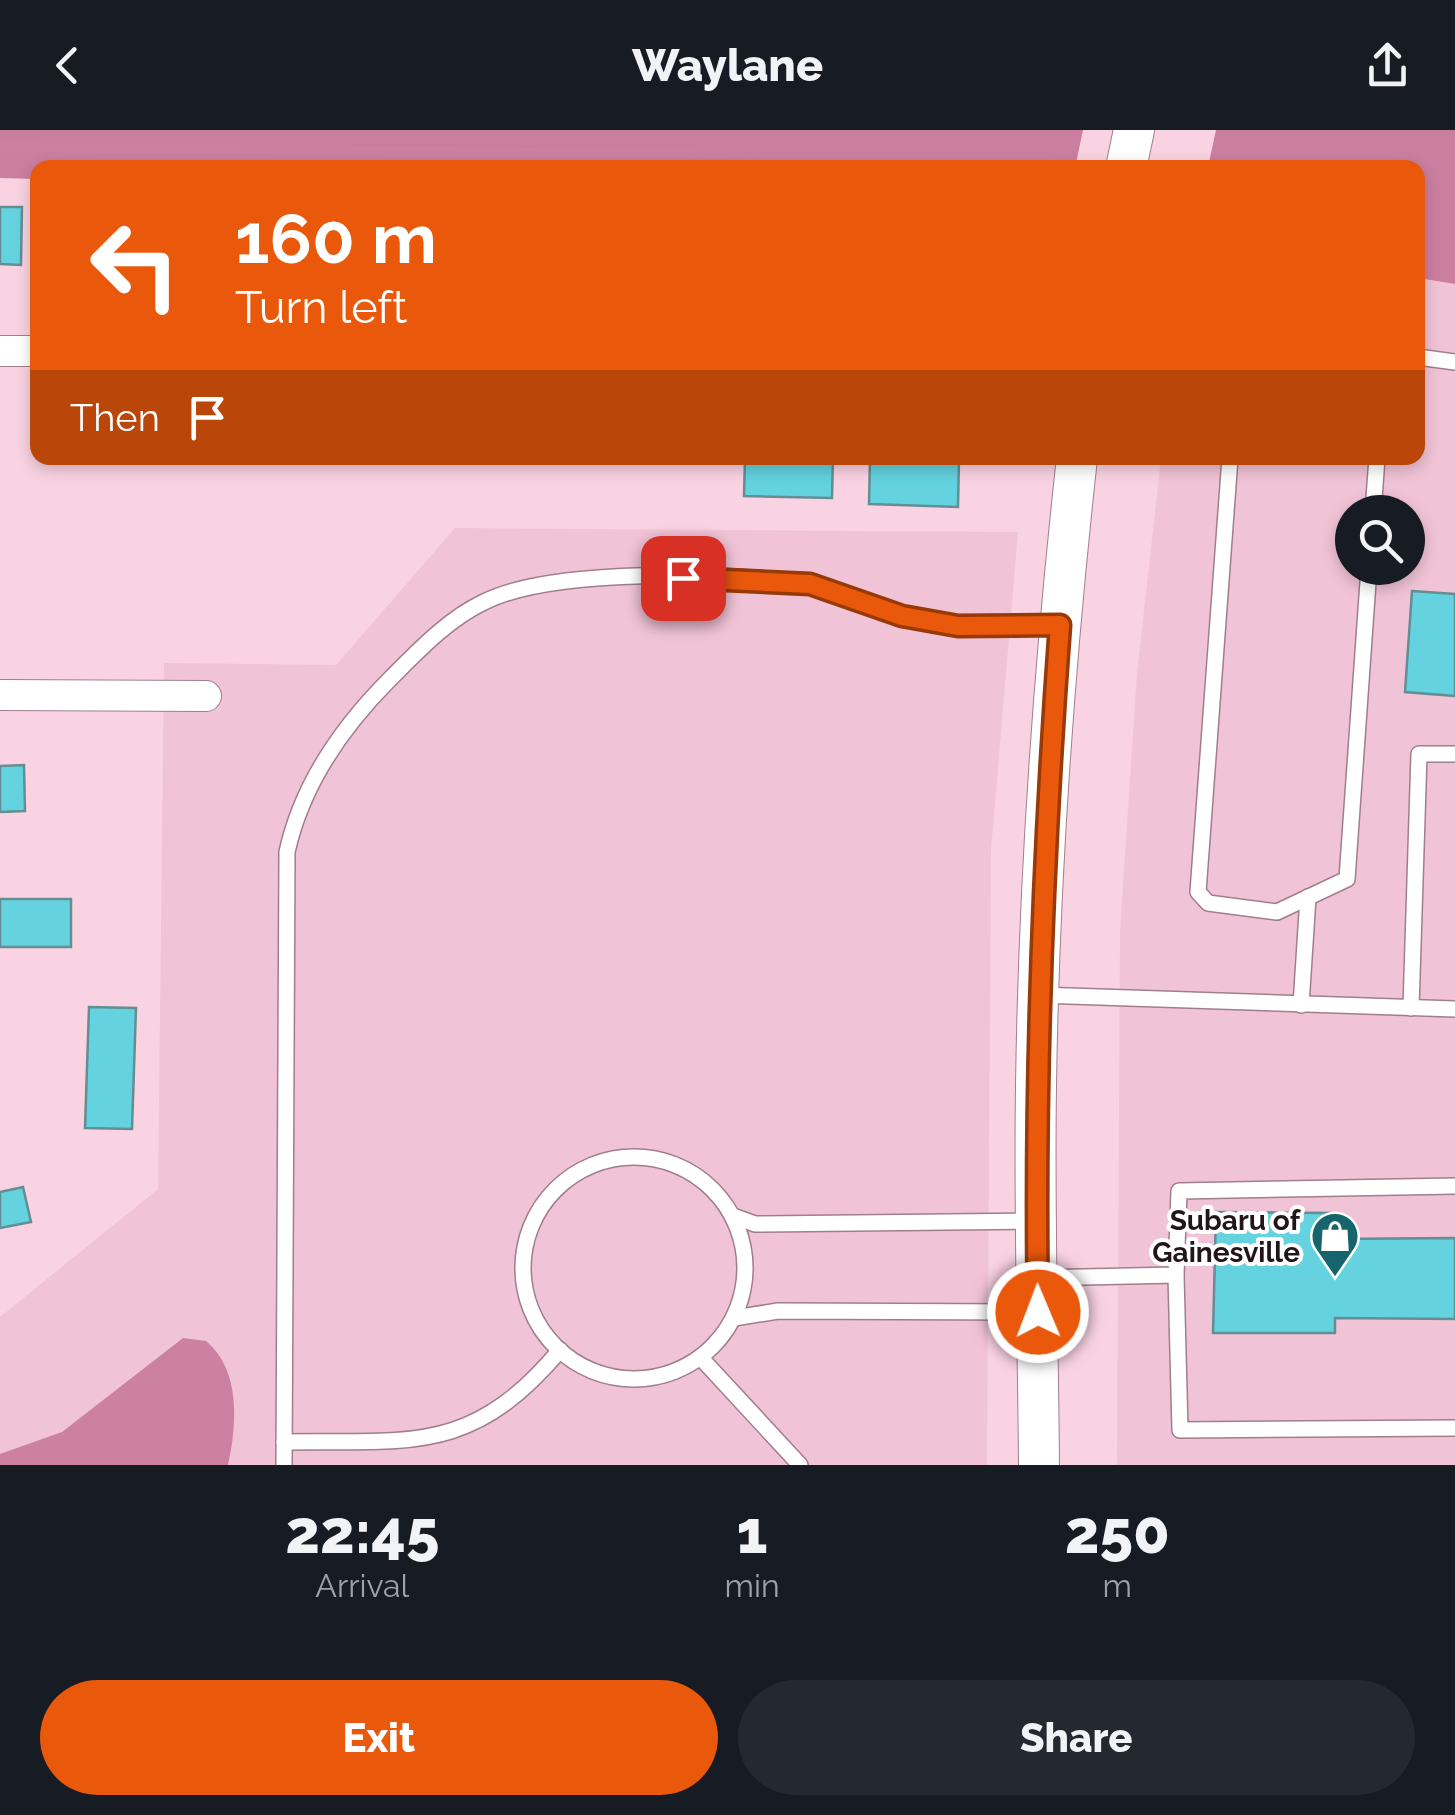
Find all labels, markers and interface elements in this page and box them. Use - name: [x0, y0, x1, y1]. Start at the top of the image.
- icon: back: [40, 38, 95, 93]
- icon: share: [1360, 38, 1415, 93]
- text: Waylane: [632, 39, 823, 92]
- text: 160 m: [235, 197, 437, 279]
- icon: left: [70, 200, 200, 330]
- text: Turn left: [235, 281, 407, 334]
- icon: arrive: [180, 390, 235, 445]
- text: Then: [70, 395, 160, 440]
- map controls: [1335, 495, 1425, 585]
- button: search: [1335, 495, 1425, 585]
- pin: [641, 536, 726, 621]
- icon: arrive: [656, 551, 711, 606]
- place label: Subaru of Gainesville: [1152, 1204, 1302, 1269]
- shop icon: Subaru of Gainesville: [1309, 1210, 1361, 1278]
- position arrow: [986, 1260, 1090, 1364]
- text: 22:45: [285, 1497, 439, 1567]
- text: 1: [736, 1497, 768, 1567]
- text: 250: [1065, 1497, 1170, 1567]
- text: Arrival: [315, 1567, 409, 1604]
- text: min: [725, 1567, 780, 1604]
- text: m: [1103, 1567, 1132, 1604]
- button: Exit: [40, 1680, 718, 1795]
- button: Share: [738, 1680, 1415, 1795]

